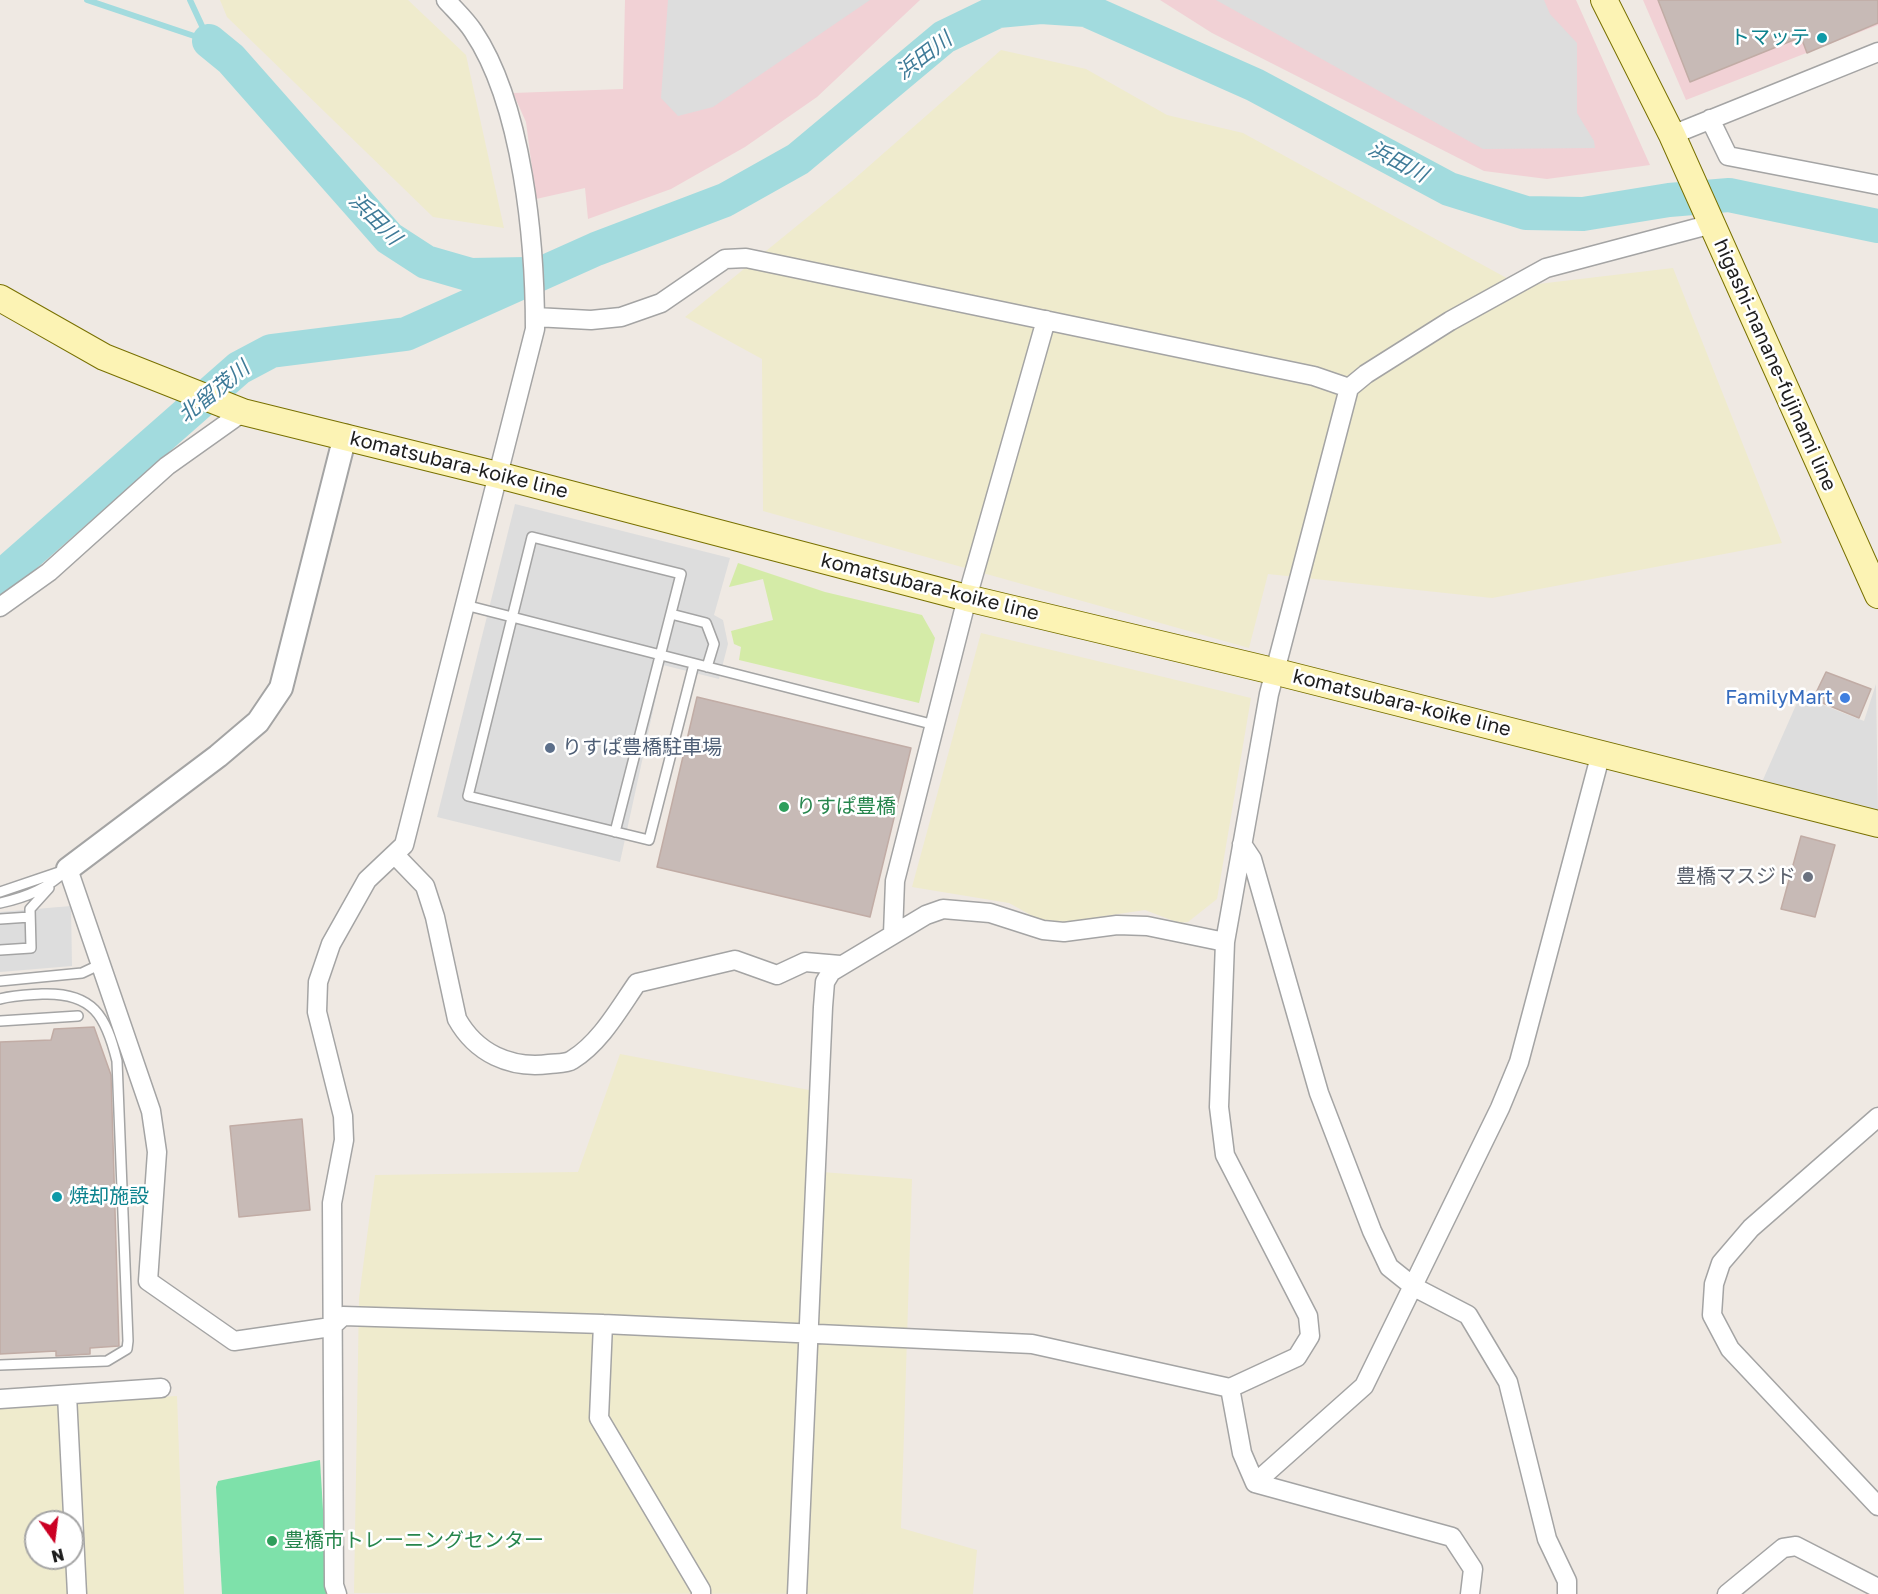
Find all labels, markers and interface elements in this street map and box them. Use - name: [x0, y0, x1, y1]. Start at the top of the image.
- place label: トマッテ: [1730, 26, 1810, 50]
- water label: 浜田川: [891, 27, 957, 85]
- marker: トマッテ: [1815, 31, 1829, 45]
- water label: 浜田川: [1364, 136, 1432, 188]
- water label: 浜田川: [344, 188, 406, 250]
- street label: higashi-nanane-fujinami line: [1708, 235, 1842, 495]
- water label: 北留茂川: [173, 356, 255, 428]
- street label: komatsubara-koike line: [347, 426, 571, 504]
- street label: komatsubara-koike line: [818, 548, 1042, 626]
- street label: komatsubara-koike line: [1290, 664, 1514, 742]
- place label: FamilyMart: [1725, 686, 1833, 710]
- marker: FamilyMart: [1838, 691, 1852, 705]
- place label: りすぱ豊橋駐車場: [562, 736, 722, 760]
- marker: りすぱ豊橋駐車場: [543, 741, 557, 755]
- place label: りすぱ豊橋: [796, 795, 896, 819]
- marker: りすぱ豊橋: [777, 800, 791, 814]
- place label: 豊橋マスジド: [1676, 865, 1796, 889]
- marker: 豊橋マスジド: [1801, 870, 1815, 884]
- place label: 焼却施設: [69, 1185, 149, 1209]
- marker: 焼却施設: [50, 1190, 64, 1204]
- north arrow: [24, 1510, 84, 1570]
- place label: 豊橋市トレーニングセンター: [284, 1529, 544, 1553]
- marker: 豊橋市トレーニングセンター: [265, 1534, 279, 1548]
- text: N: [50, 1544, 66, 1567]

